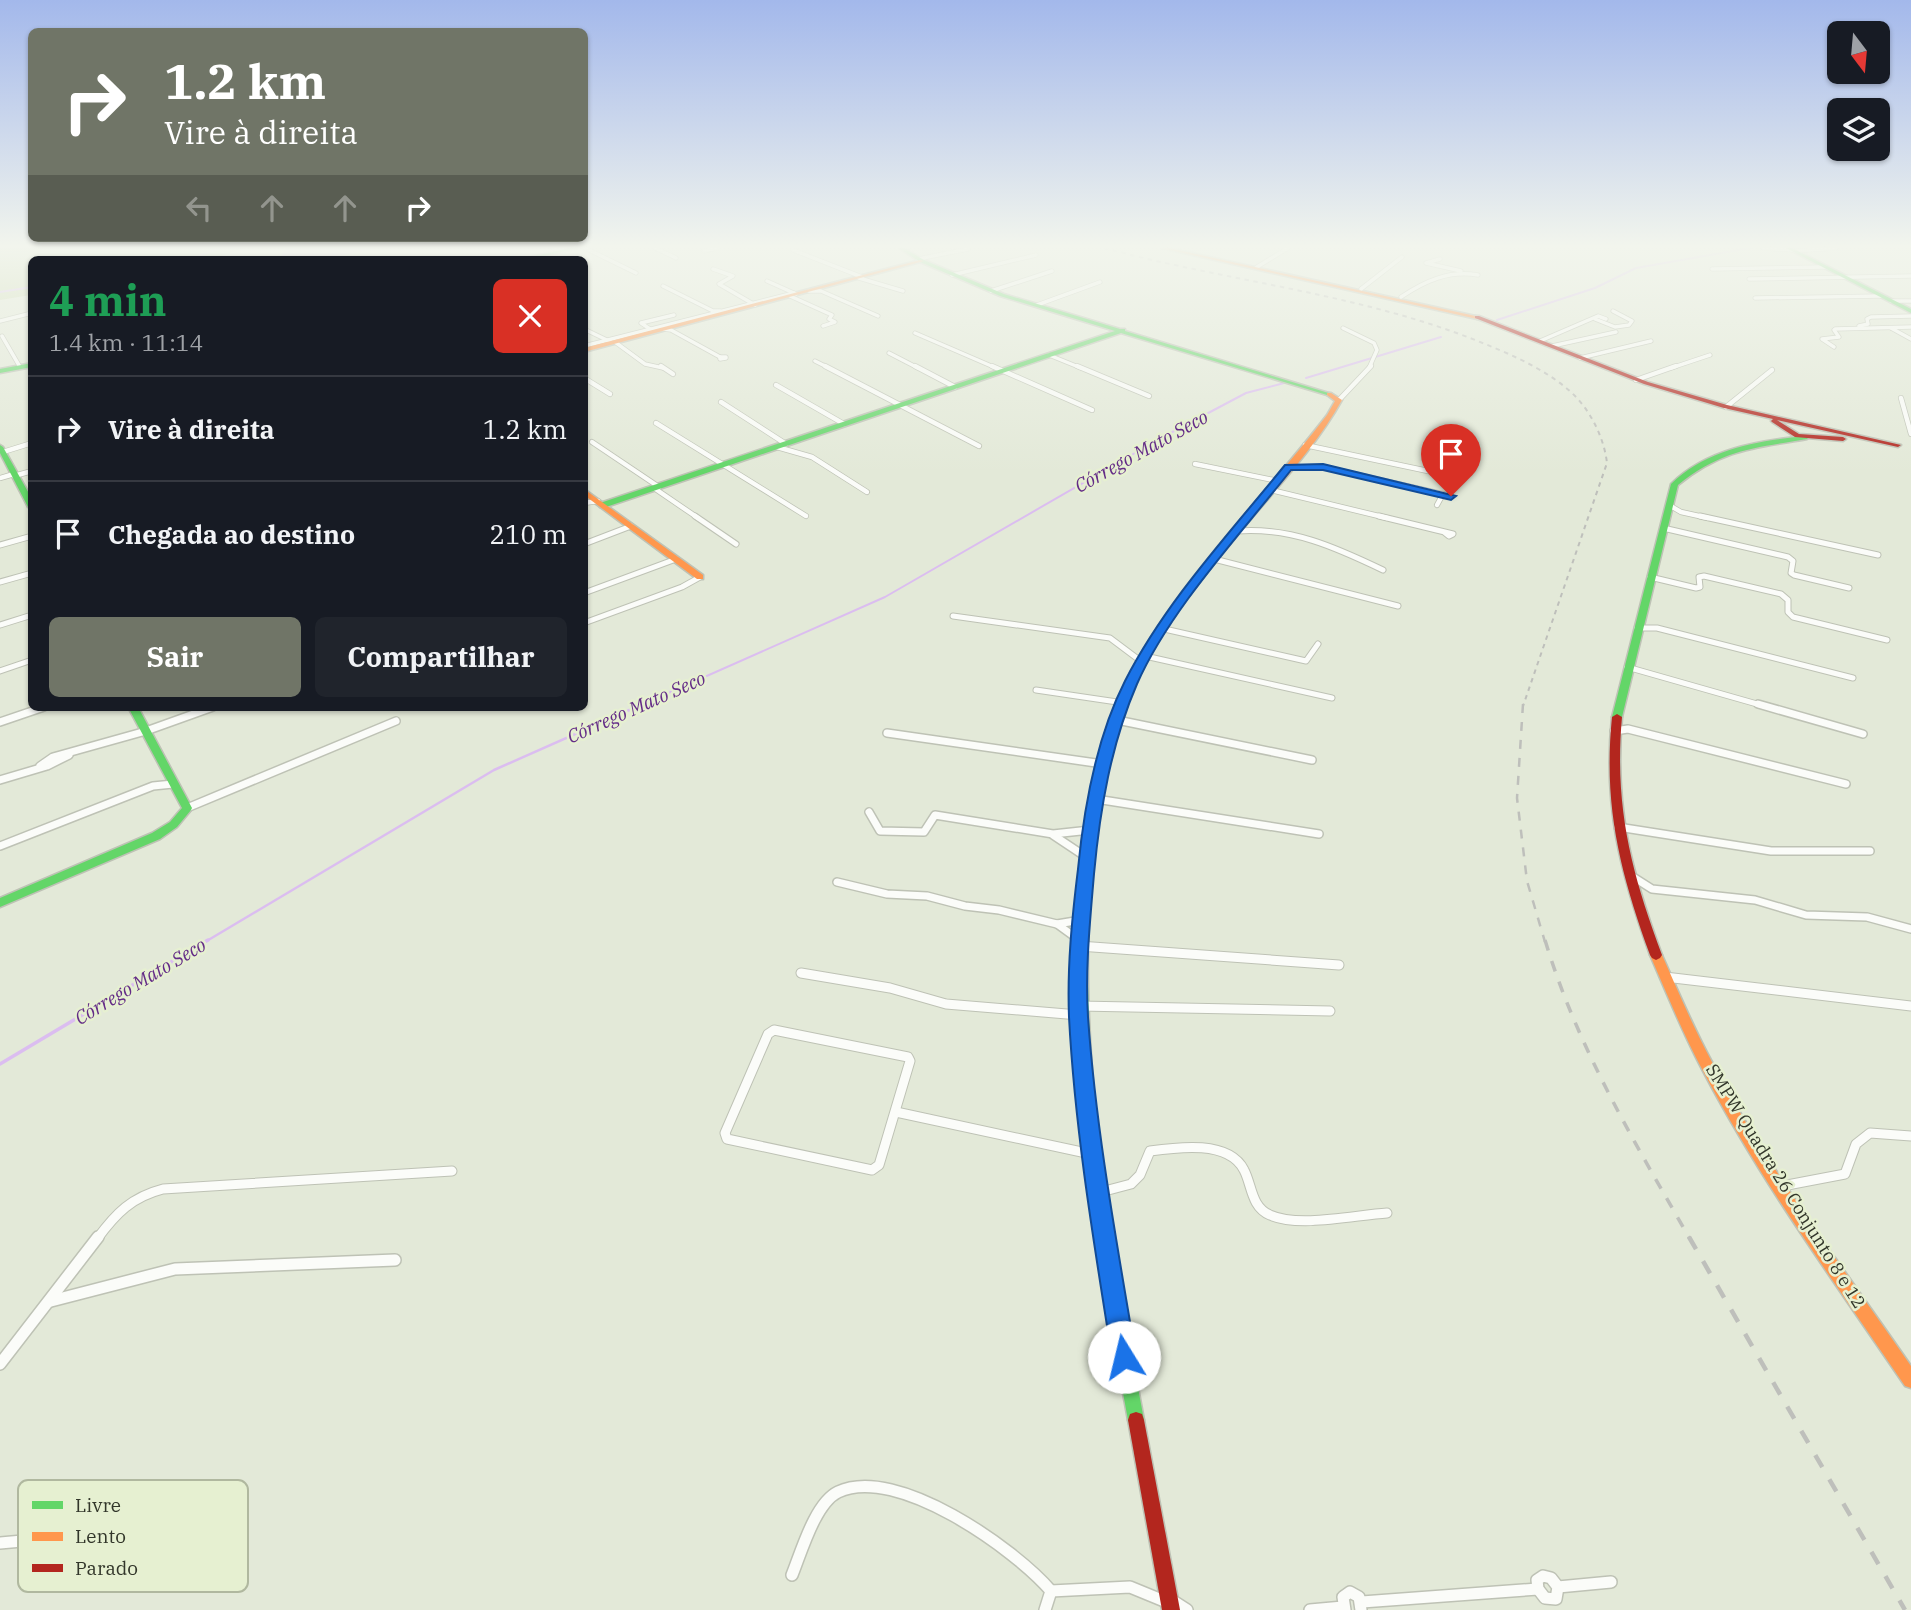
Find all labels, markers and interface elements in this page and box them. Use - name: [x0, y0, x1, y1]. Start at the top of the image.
- north arrow: [1827, 21, 1890, 84]
- map controls: [1827, 21, 1890, 161]
- text: 1.2 km: [164, 49, 326, 112]
- icon: right: [49, 56, 140, 147]
- button: layers: [1827, 98, 1890, 161]
- text: Vire à direita: [164, 111, 358, 153]
- icon: left: [180, 189, 218, 227]
- icon: ahead: [253, 189, 291, 227]
- icon: ahead: [326, 189, 364, 227]
- icon: right: [399, 189, 437, 227]
- text: 4 min: [49, 273, 167, 328]
- button: close: [493, 279, 567, 353]
- text: 1.4 km · 11:14: [49, 327, 203, 357]
- water label: Córrego Mato Seco: [1070, 404, 1212, 498]
- icon: right: [49, 410, 87, 448]
- text: Vire à direita: [108, 412, 275, 446]
- text: 1.2 km: [483, 412, 567, 446]
- pin: [1421, 424, 1481, 496]
- icon: arrive: [1432, 435, 1470, 473]
- icon: arrive: [49, 515, 87, 553]
- text: Chegada ao destino: [108, 517, 355, 551]
- text: 210 m: [489, 517, 567, 551]
- button: Sair: [49, 617, 301, 697]
- button: Compartilhar: [315, 617, 567, 697]
- water label: Córrego Mato Seco: [563, 666, 709, 748]
- water label: Córrego Mato Seco: [70, 932, 210, 1030]
- street label: SMPW Quadra 26 Conjunto 8 e 12: [1701, 1059, 1871, 1313]
- position arrow: [1087, 1320, 1161, 1394]
- legend: [18, 1480, 248, 1592]
- text: Livre: [75, 1493, 121, 1517]
- text: Lento: [75, 1524, 126, 1548]
- text: Parado: [75, 1556, 138, 1580]

